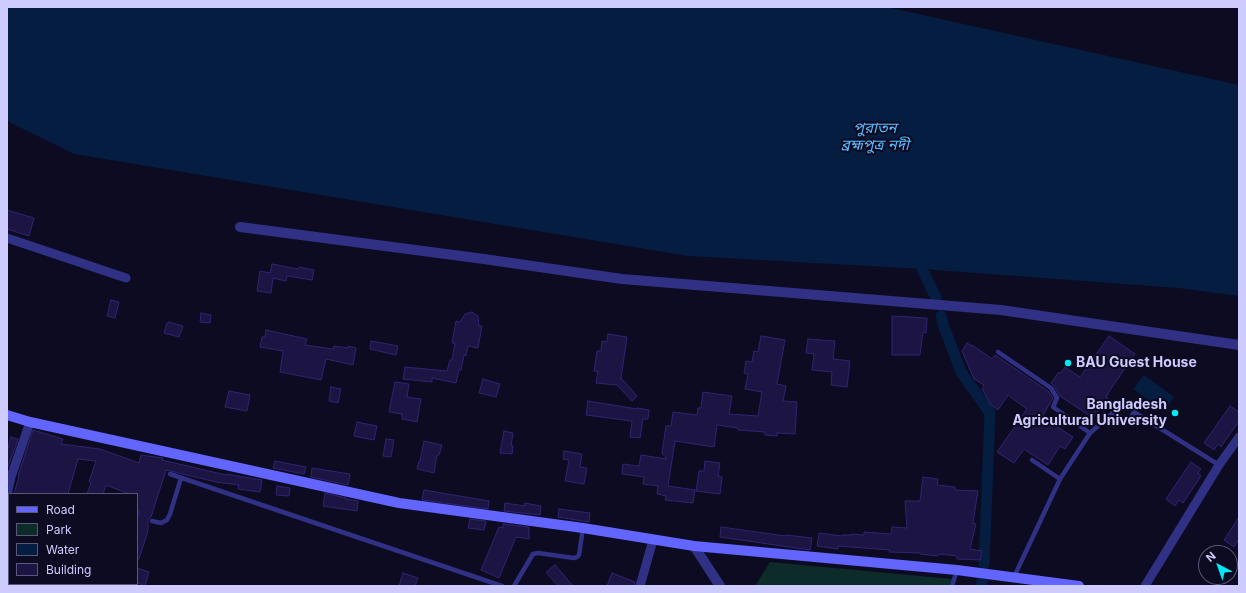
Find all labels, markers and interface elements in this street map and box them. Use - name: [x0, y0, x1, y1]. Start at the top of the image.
- water label: পুরাতন ব্রহ্মপুত্র নদী: [841, 119, 909, 154]
- place label: BAU Guest House: [1076, 355, 1197, 371]
- marker: BAU Guest House: [1063, 358, 1073, 368]
- place label: Bangladesh Agricultural University: [1012, 397, 1167, 430]
- marker: Bangladesh Agricultural University: [1170, 408, 1180, 418]
- legend: [8, 493, 138, 585]
- text: Road: [46, 502, 75, 517]
- text: Park: [46, 522, 72, 537]
- text: Water: [46, 542, 79, 557]
- north arrow: [1198, 545, 1238, 585]
- text: N: [1203, 549, 1219, 565]
- text: Building: [46, 562, 91, 577]

